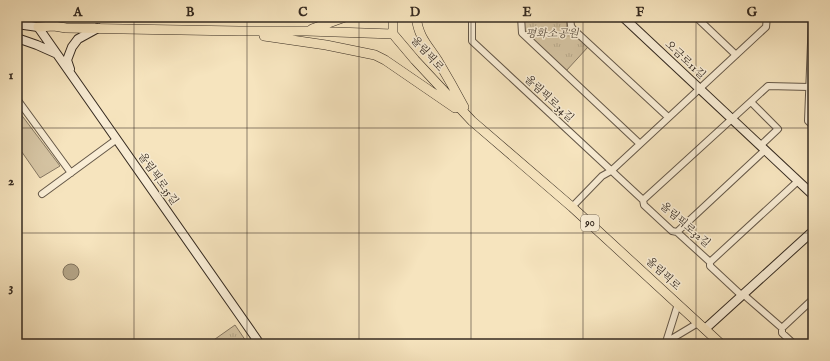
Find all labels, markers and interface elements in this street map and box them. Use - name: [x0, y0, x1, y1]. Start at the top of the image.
- text: A: [73, 4, 84, 21]
- text: B: [186, 4, 195, 21]
- text: C: [298, 4, 308, 21]
- text: D: [410, 4, 421, 21]
- text: E: [522, 4, 532, 21]
- text: F: [636, 4, 645, 21]
- text: G: [747, 4, 758, 21]
- park label: 평화소공원: [525, 27, 580, 41]
- street label: 올림픽로: [408, 34, 447, 75]
- street label: 오금로11길: [662, 38, 708, 82]
- text: 1: [9, 67, 14, 84]
- street label: 올림픽로34길: [521, 73, 577, 125]
- street label: 올림픽로35길: [135, 150, 181, 208]
- text: 2: [8, 173, 14, 190]
- street label: 올림픽로32길: [657, 199, 713, 251]
- road number: 90: [581, 215, 599, 231]
- street label: 올림픽로: [643, 254, 684, 294]
- text: 3: [9, 279, 14, 296]

